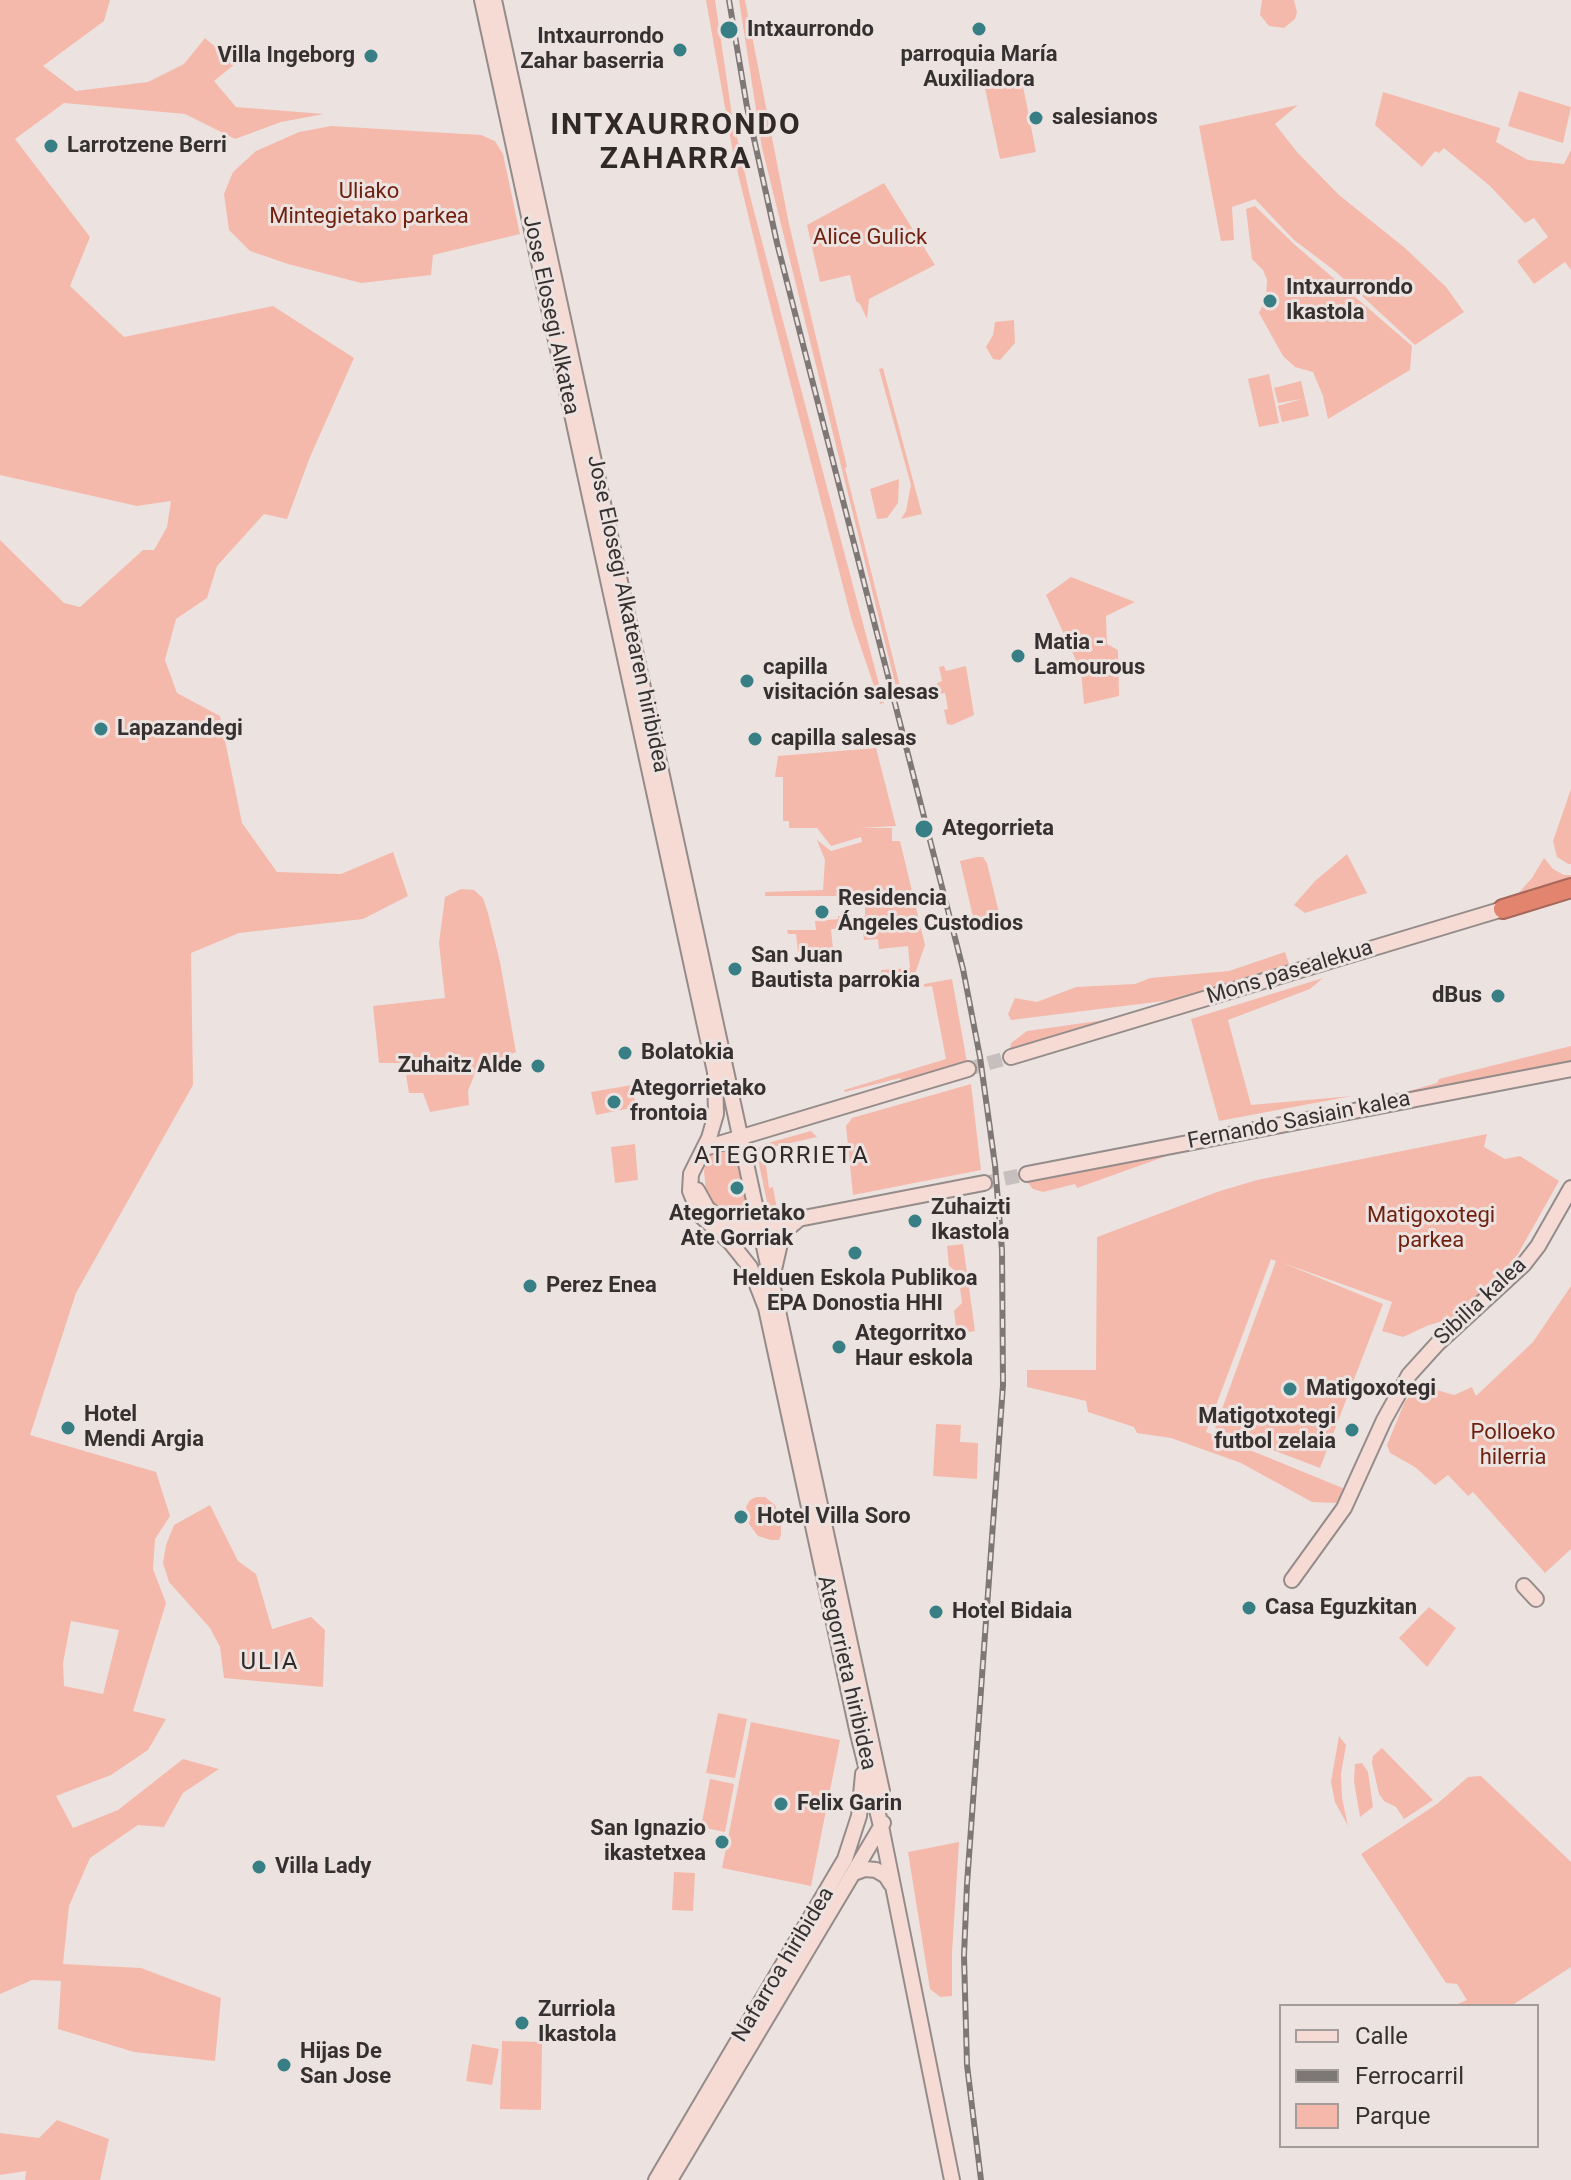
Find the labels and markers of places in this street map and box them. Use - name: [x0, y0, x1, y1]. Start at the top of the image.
- place label: Intxaurrondo: [747, 17, 874, 43]
- marker: Intxaurrondo: [718, 19, 740, 41]
- marker: parroquia María Auxiliadora: [970, 20, 988, 38]
- place label: Intxaurrondo Zahar baserria: [520, 24, 664, 76]
- marker: Intxaurrondo Zahar baserria: [671, 41, 689, 59]
- place label: parroquia María Auxiliadora: [900, 42, 1058, 94]
- place label: Villa Ingeborg: [217, 43, 355, 69]
- marker: Villa Ingeborg: [362, 47, 380, 65]
- place label: salesianos: [1052, 105, 1158, 131]
- marker: salesianos: [1027, 109, 1045, 127]
- place label: Larrotzene Berri: [67, 133, 227, 159]
- marker: Larrotzene Berri: [42, 137, 60, 155]
- place label: Intxaurrondo Ikastola: [1286, 275, 1413, 326]
- marker: Intxaurrondo Ikastola: [1261, 292, 1279, 310]
- place label: Matia - Lamourous: [1034, 630, 1145, 682]
- marker: Matia - Lamourous: [1009, 647, 1027, 665]
- place label: capilla visitación salesas: [763, 655, 939, 706]
- marker: capilla visitación salesas: [738, 672, 756, 690]
- place label: Lapazandegi: [117, 716, 243, 742]
- marker: Lapazandegi: [92, 720, 110, 738]
- place label: capilla salesas: [771, 726, 916, 752]
- marker: capilla salesas: [746, 730, 764, 748]
- place label: Ategorrieta: [942, 816, 1054, 842]
- marker: Ategorrieta: [913, 818, 935, 840]
- place label: Residencia Ángeles Custodios: [838, 886, 1023, 938]
- marker: Residencia Ángeles Custodios: [813, 903, 831, 921]
- place label: San Juan Bautista parrokia: [751, 943, 920, 994]
- marker: San Juan Bautista parrokia: [726, 960, 744, 978]
- place label: dBus: [1432, 983, 1482, 1009]
- marker: dBus: [1489, 987, 1507, 1005]
- place label: Bolatokia: [641, 1040, 734, 1066]
- marker: Bolatokia: [616, 1044, 634, 1062]
- place label: Zuhaitz Alde: [398, 1053, 522, 1079]
- marker: Zuhaitz Alde: [529, 1057, 547, 1075]
- place label: Ategorrietako frontoia: [630, 1076, 766, 1128]
- marker: Ategorrietako frontoia: [605, 1093, 623, 1111]
- marker: Ategorrietako Ate Gorriak: [728, 1179, 746, 1197]
- place label: Zuhaizti Ikastola: [931, 1195, 1011, 1246]
- place label: Ategorrietako Ate Gorriak: [669, 1201, 805, 1252]
- marker: Zuhaizti Ikastola: [906, 1212, 924, 1230]
- marker: Helduen Eskola Publikoa EPA Donostia HHI: [846, 1244, 864, 1262]
- place label: Helduen Eskola Publikoa EPA Donostia HHI: [733, 1266, 977, 1318]
- place label: Perez Enea: [546, 1273, 657, 1299]
- marker: Perez Enea: [521, 1277, 539, 1295]
- place label: Ategorritxo Haur eskola: [855, 1321, 973, 1372]
- marker: Ategorritxo Haur eskola: [830, 1338, 848, 1356]
- place label: Matigoxotegi: [1306, 1376, 1436, 1402]
- marker: Matigoxotegi: [1281, 1380, 1299, 1398]
- place label: Hotel Mendi Argia: [84, 1402, 204, 1454]
- place label: Matigotxotegi futbol zelaia: [1198, 1404, 1336, 1456]
- marker: Hotel Mendi Argia: [59, 1419, 77, 1437]
- marker: Matigotxotegi futbol zelaia: [1343, 1421, 1361, 1439]
- place label: Hotel Villa Soro: [757, 1504, 911, 1530]
- marker: Hotel Villa Soro: [732, 1508, 750, 1526]
- place label: Casa Eguzkitan: [1265, 1595, 1417, 1621]
- place label: Hotel Bidaia: [952, 1599, 1072, 1625]
- marker: Casa Eguzkitan: [1240, 1599, 1258, 1617]
- marker: Hotel Bidaia: [927, 1603, 945, 1621]
- place label: Felix Garin: [797, 1791, 902, 1817]
- marker: Felix Garin: [772, 1795, 790, 1813]
- place label: San Ignazio ikastetxea: [590, 1816, 706, 1868]
- marker: San Ignazio ikastetxea: [713, 1833, 731, 1851]
- place label: Villa Lady: [275, 1854, 371, 1880]
- marker: Villa Lady: [250, 1858, 268, 1876]
- place label: Zurriola Ikastola: [538, 1997, 616, 2048]
- marker: Zurriola Ikastola: [513, 2014, 531, 2032]
- place label: Hijas De San Jose: [300, 2039, 391, 2090]
- marker: Hijas De San Jose: [275, 2056, 293, 2074]

